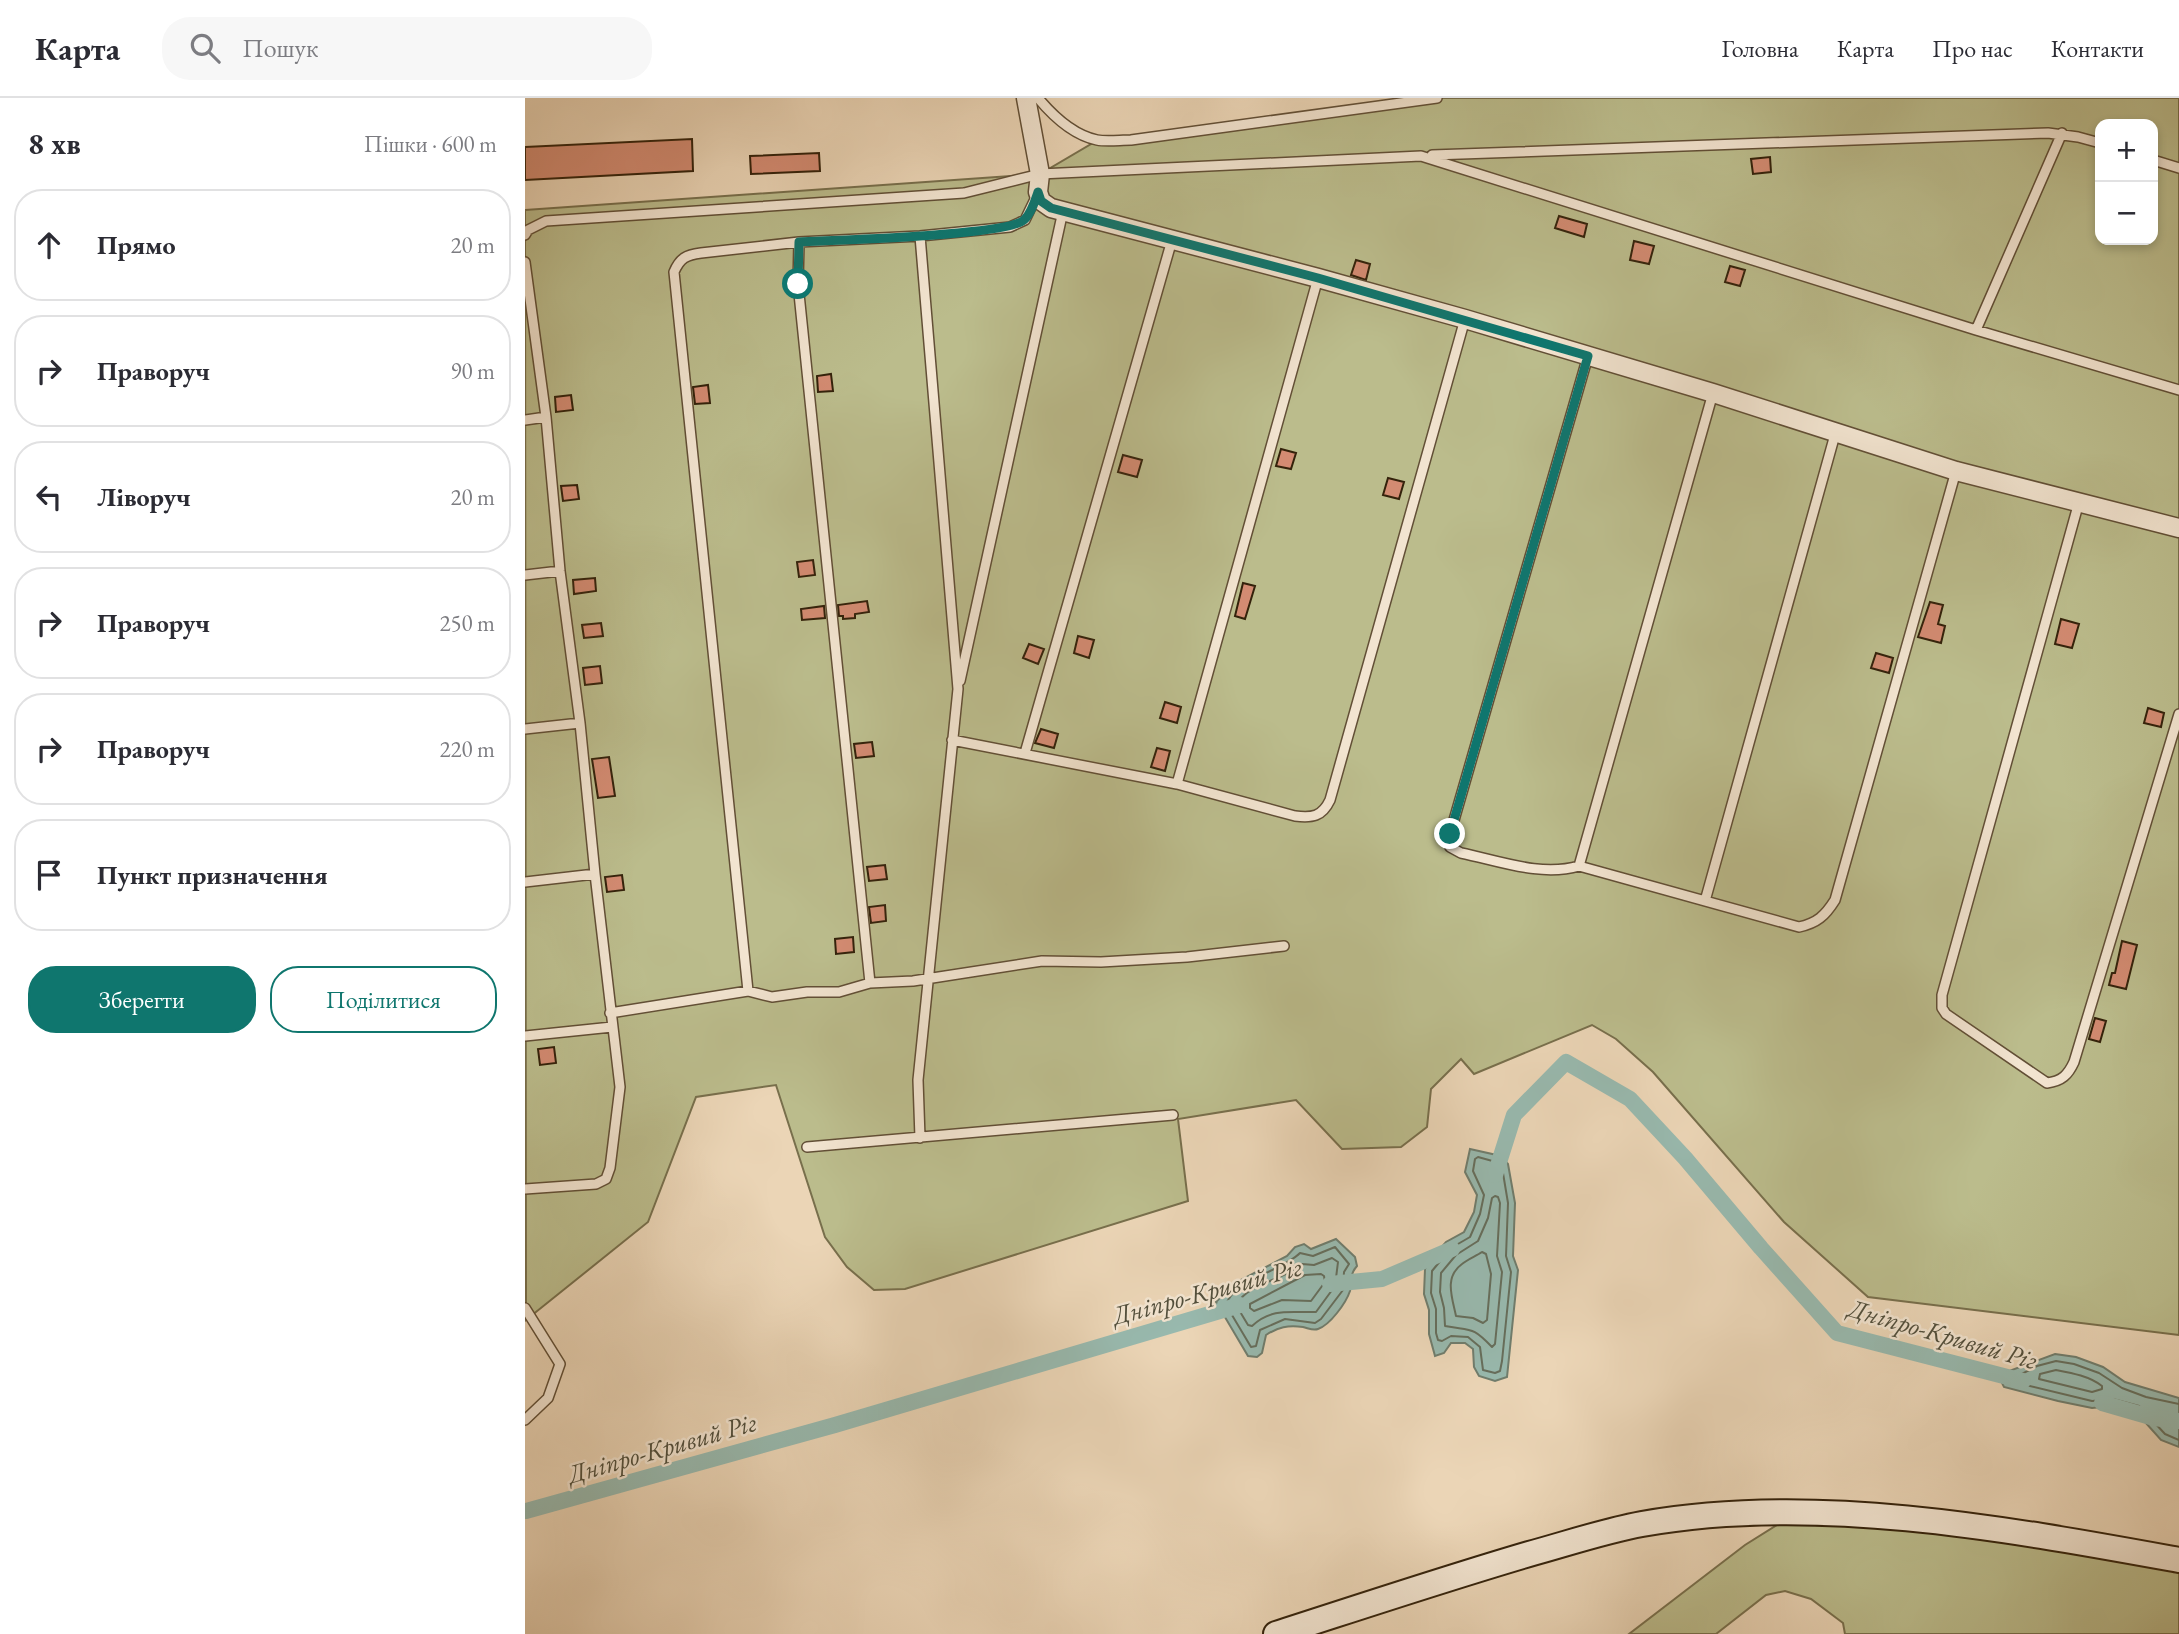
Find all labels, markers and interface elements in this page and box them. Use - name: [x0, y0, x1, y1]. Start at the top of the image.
- search box: [162, 17, 652, 80]
- text: Карта: [35, 27, 120, 70]
- icon: search: [186, 29, 224, 67]
- text: Пошук: [242, 31, 318, 65]
- text: Головна: [1721, 33, 1799, 64]
- text: Карта: [1837, 33, 1894, 64]
- text: Про нас: [1932, 33, 2013, 64]
- text: Контакти: [2051, 33, 2144, 64]
- map controls: [2095, 119, 2158, 245]
- button: +: [2095, 119, 2158, 182]
- text: 8 хв: [28, 124, 81, 163]
- text: Пішки · 600 m: [364, 129, 497, 159]
- button: −: [2095, 182, 2158, 245]
- icon: ahead: [30, 226, 68, 264]
- text: Прямо: [97, 228, 176, 262]
- text: 20 m: [450, 230, 495, 260]
- route start: [782, 268, 813, 299]
- icon: right: [30, 352, 68, 390]
- text: Праворуч: [97, 354, 210, 388]
- text: 90 m: [450, 356, 495, 386]
- icon: left: [30, 478, 68, 516]
- text: Ліворуч: [97, 480, 191, 514]
- text: 20 m: [450, 482, 495, 512]
- icon: right: [30, 604, 68, 642]
- text: Праворуч: [97, 606, 210, 640]
- text: 250 m: [439, 608, 495, 638]
- icon: right: [30, 730, 68, 768]
- text: Праворуч: [97, 732, 210, 766]
- text: 220 m: [439, 734, 495, 764]
- route end: [1434, 818, 1465, 849]
- icon: arrive: [30, 856, 68, 894]
- text: Пункт призначення: [97, 858, 328, 892]
- button: Зберегти: [28, 966, 256, 1033]
- button: Поділитися: [270, 966, 497, 1033]
- water label: Дніпро-Кривий Ріг: [1107, 1249, 1306, 1333]
- water label: Дніпро-Кривий Ріг: [1843, 1290, 2042, 1377]
- water label: Дніпро-Кривий Ріг: [562, 1405, 761, 1492]

